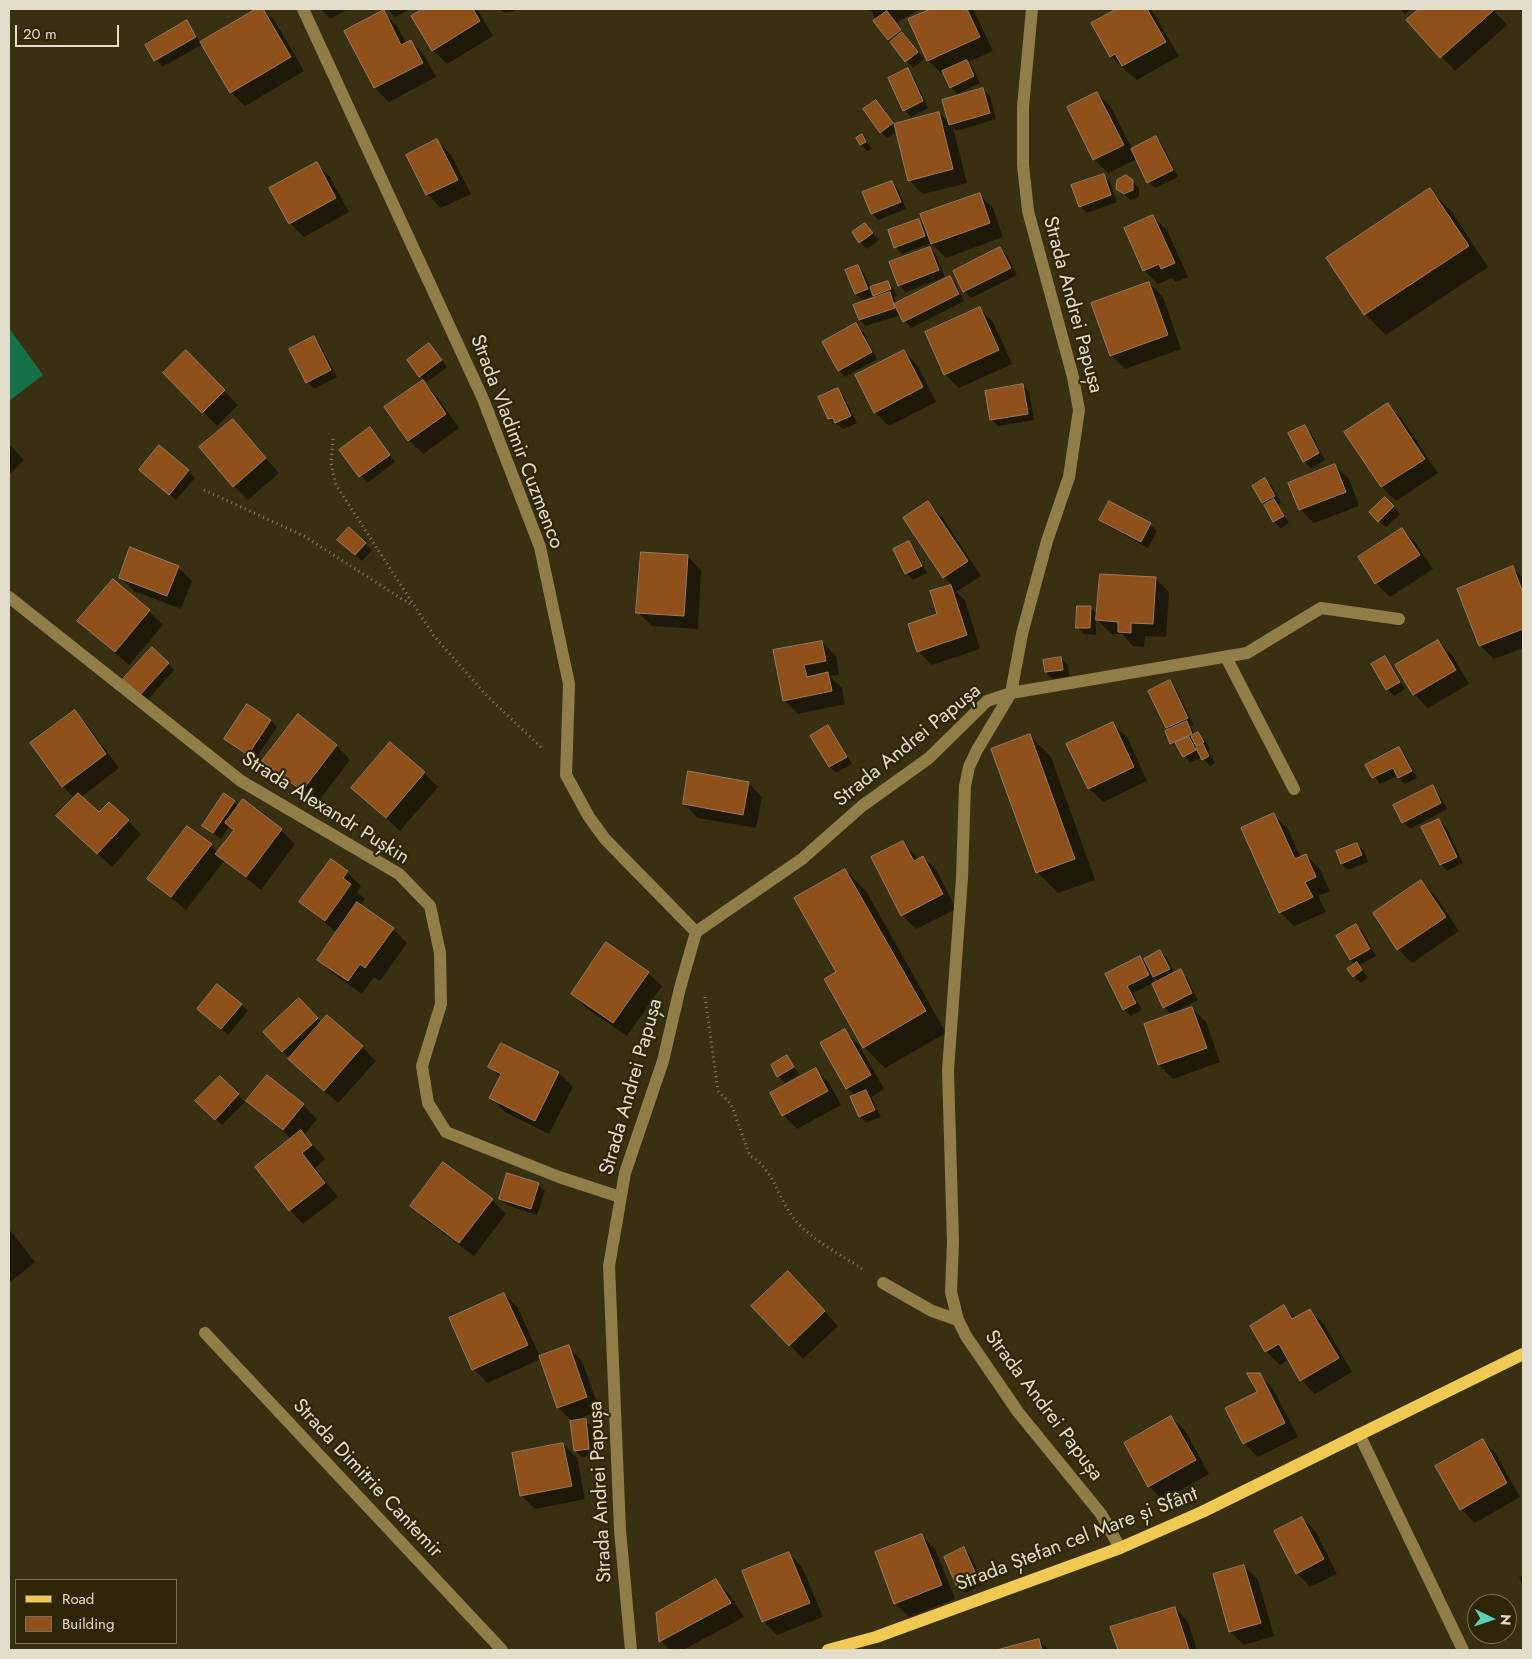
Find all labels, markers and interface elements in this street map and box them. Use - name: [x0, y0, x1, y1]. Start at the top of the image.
- scale bar: [18, 15, 121, 47]
- text: 20 m: [23, 23, 57, 45]
- street label: Strada Andrei Papușa: [1037, 214, 1107, 396]
- street label: Strada Vladimir Cuzmenco: [464, 332, 568, 552]
- street label: Strada Andrei Papușa: [830, 679, 986, 813]
- street label: Strada Alexandr Pușkin: [237, 748, 413, 870]
- street label: Strada Andrei Papușa: [595, 996, 669, 1178]
- street label: Strada Andrei Papușa: [979, 1326, 1107, 1486]
- street label: Strada Dimitrie Cantemir: [287, 1395, 447, 1563]
- street label: Strada Andrei Papușa: [584, 1401, 618, 1583]
- street label: Strada Ștefan cel Mare și Sfânt: [953, 1483, 1201, 1597]
- legend: [15, 1579, 178, 1644]
- text: Road: [62, 1588, 94, 1610]
- north arrow: [1467, 1594, 1517, 1644]
- text: Building: [62, 1613, 114, 1635]
- text: N: [1496, 1614, 1516, 1626]

